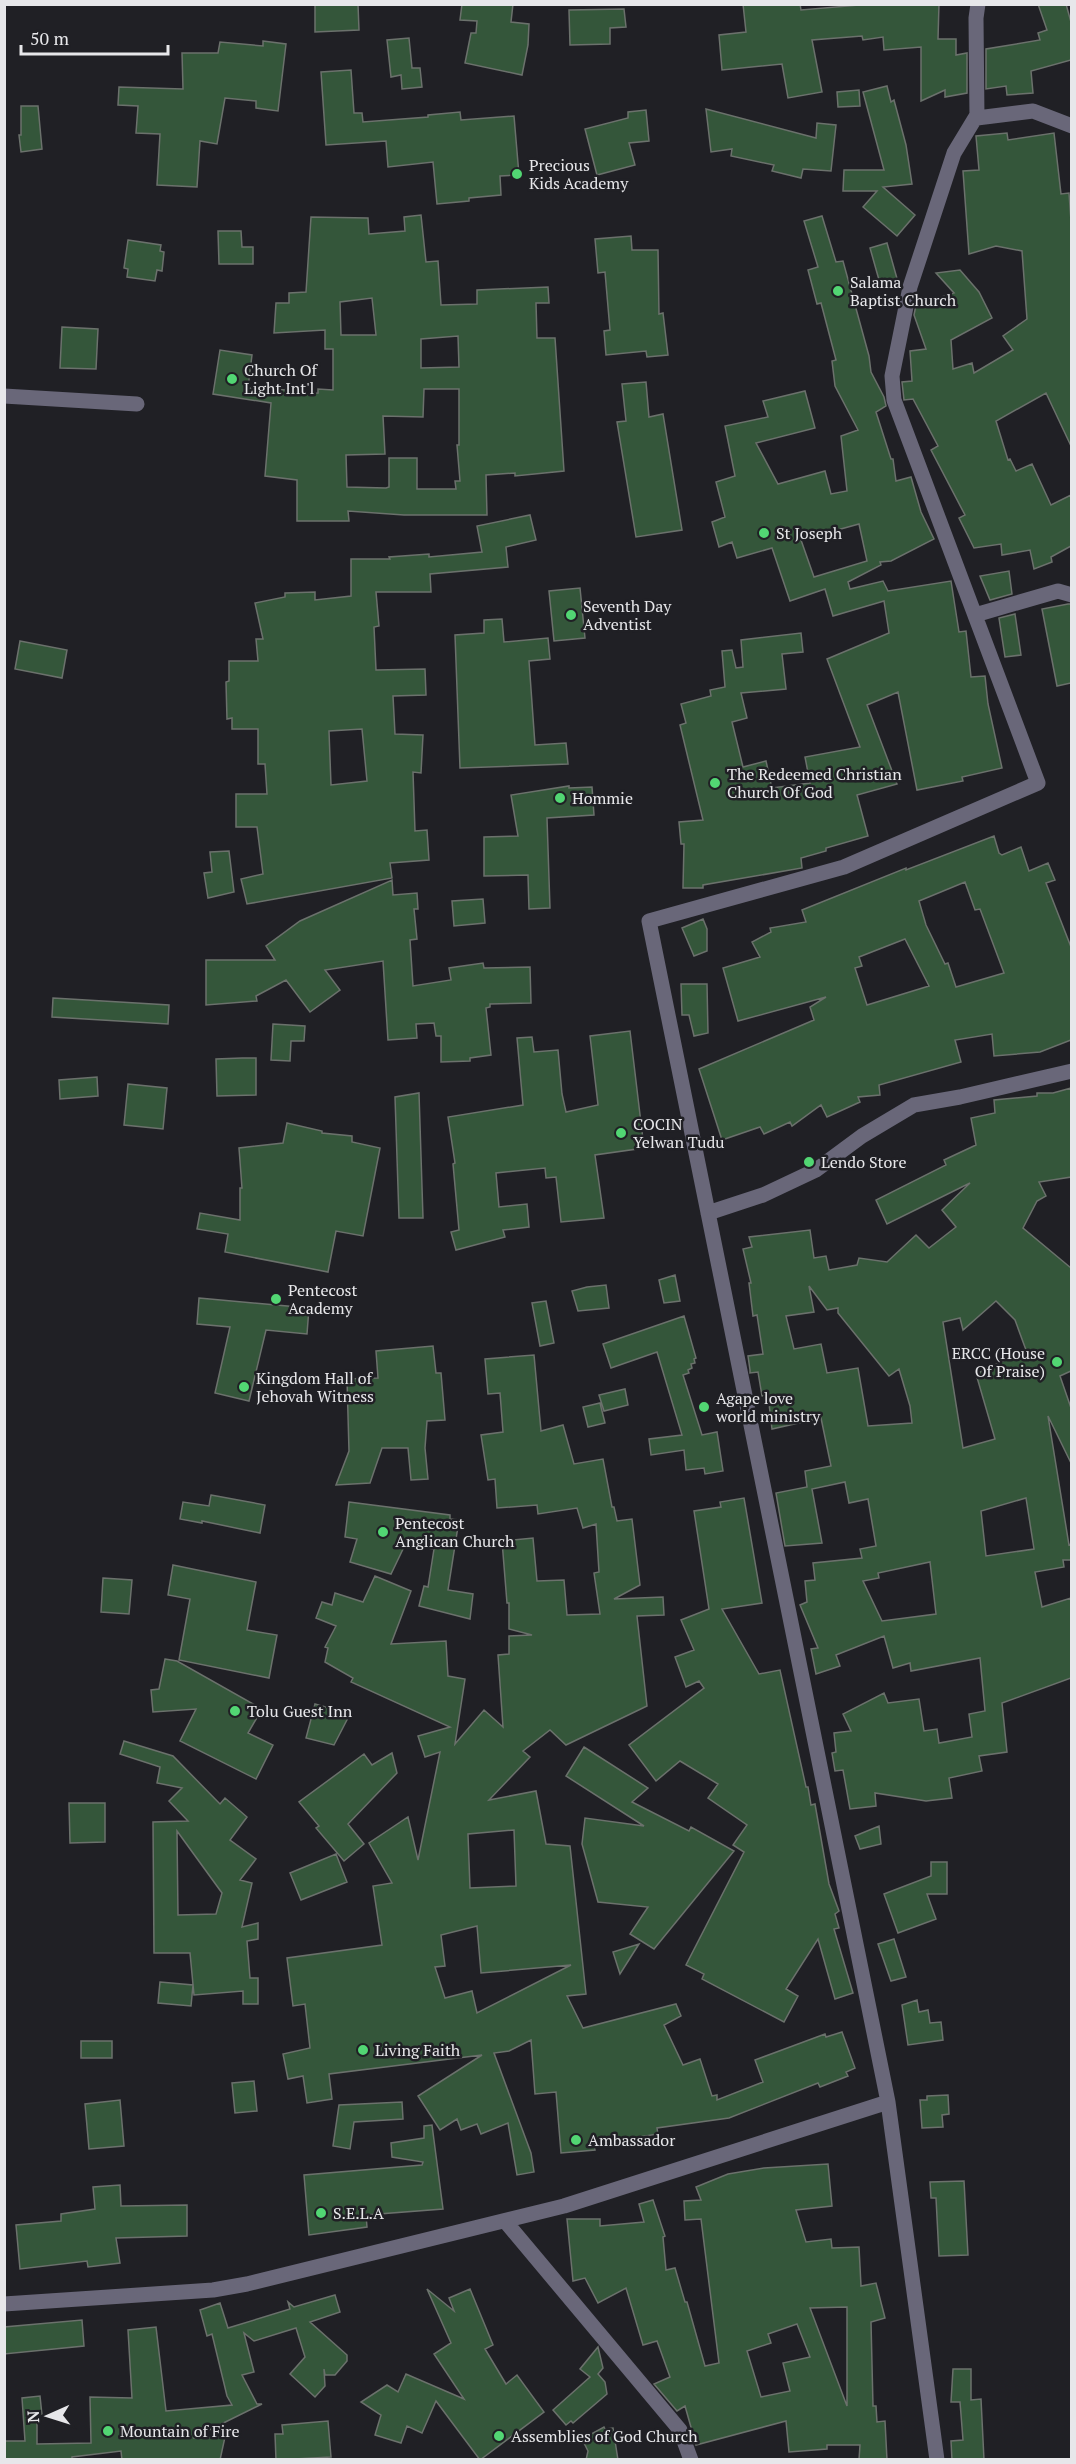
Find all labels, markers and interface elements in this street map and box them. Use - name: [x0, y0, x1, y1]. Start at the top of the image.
- scale bar: [21, 18, 168, 56]
- text: 50 m: [30, 26, 70, 50]
- place label: Precious Kids Academy: [529, 154, 629, 194]
- marker: Precious Kids Academy: [510, 167, 524, 181]
- place label: Salama Baptist Church: [850, 271, 957, 311]
- marker: Salama Baptist Church: [831, 284, 845, 298]
- place label: Church Of Light Int'l: [244, 359, 319, 399]
- marker: Church Of Light Int'l: [225, 372, 239, 386]
- place label: St Joseph: [776, 522, 843, 544]
- marker: St Joseph: [757, 526, 771, 540]
- place label: Seventh Day Adventist: [583, 595, 672, 635]
- marker: Seventh Day Adventist: [564, 608, 578, 622]
- place label: The Redeemed Christian Church Of God: [727, 763, 902, 803]
- marker: The Redeemed Christian Church Of God: [708, 776, 722, 790]
- place label: Hommie: [572, 787, 633, 809]
- marker: Hommie: [553, 791, 567, 805]
- place label: COCIN Yelwan Tudu: [633, 1113, 725, 1153]
- marker: COCIN Yelwan Tudu: [614, 1126, 628, 1140]
- place label: Lendo Store: [821, 1151, 907, 1173]
- marker: Lendo Store: [802, 1155, 816, 1169]
- place label: Pentecost Academy: [288, 1279, 358, 1319]
- marker: Pentecost Academy: [269, 1292, 283, 1306]
- place label: ERCC (House Of Praise): [952, 1342, 1045, 1382]
- marker: ERCC (House Of Praise): [1050, 1355, 1064, 1369]
- place label: Kingdom Hall of Jehovah Witness: [256, 1367, 374, 1407]
- marker: Kingdom Hall of Jehovah Witness: [237, 1380, 251, 1394]
- place label: Agape love world ministry: [715, 1387, 821, 1427]
- marker: Agape love world ministry: [697, 1400, 711, 1414]
- place label: Pentecost Anglican Church: [395, 1512, 515, 1552]
- marker: Pentecost Anglican Church: [376, 1525, 390, 1539]
- place label: Tolu Guest Inn: [247, 1700, 353, 1722]
- marker: Tolu Guest Inn: [228, 1704, 242, 1718]
- place label: Living Faith: [375, 2039, 461, 2061]
- marker: Living Faith: [356, 2043, 370, 2057]
- place label: Ambassador: [588, 2129, 676, 2151]
- marker: Ambassador: [569, 2133, 583, 2147]
- place label: S.E.L.A: [333, 2202, 384, 2224]
- marker: S.E.L.A: [314, 2206, 328, 2220]
- north arrow: [18, 2386, 78, 2446]
- text: N: [22, 2410, 44, 2423]
- place label: Mountain of Fire: [120, 2420, 240, 2442]
- marker: Mountain of Fire: [101, 2424, 115, 2438]
- place label: Assemblies of God Church: [511, 2425, 698, 2447]
- marker: Assemblies of God Church: [492, 2429, 506, 2443]

